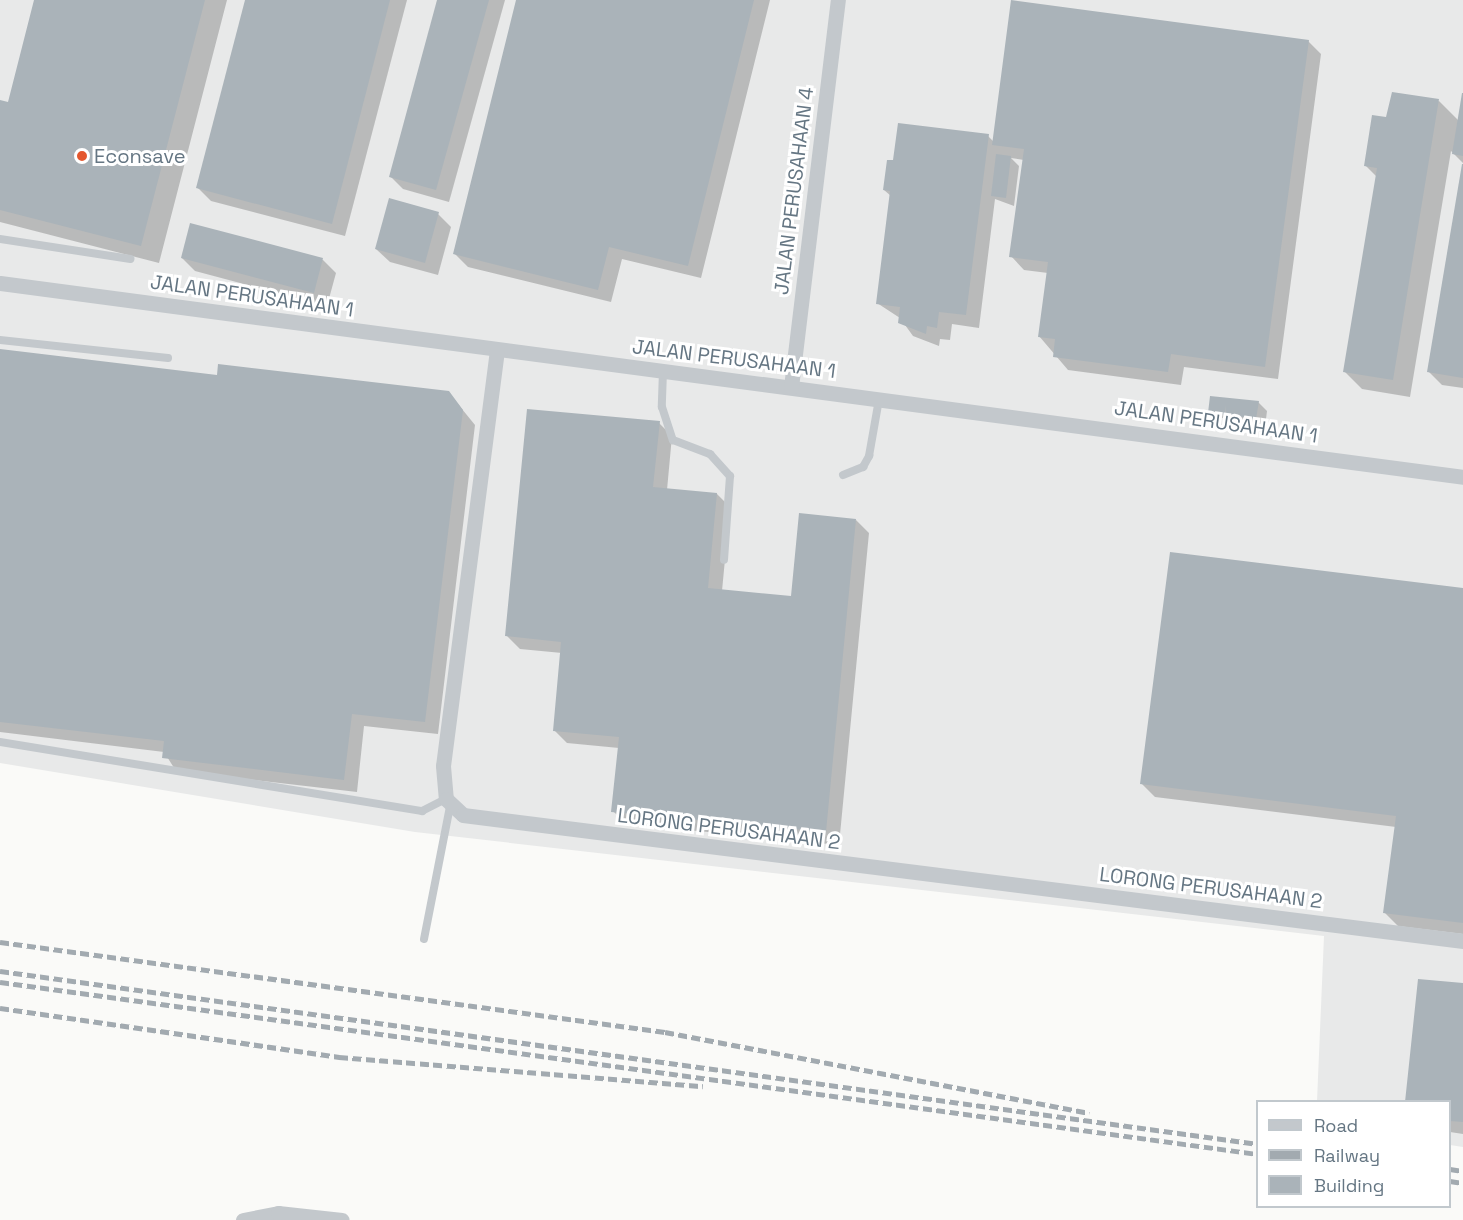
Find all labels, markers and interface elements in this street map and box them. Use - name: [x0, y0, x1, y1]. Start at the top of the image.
- street label: JALAN PERUSAHAAN 4: [769, 86, 819, 296]
- place label: Econsave: [94, 144, 185, 168]
- marker: Econsave: [75, 149, 89, 163]
- street label: JALAN PERUSAHAAN 1: [149, 270, 355, 322]
- street label: JALAN PERUSAHAAN 1: [631, 335, 837, 383]
- street label: JALAN PERUSAHAAN 1: [1113, 396, 1319, 448]
- street label: LORONG PERUSAHAAN 2: [616, 803, 842, 855]
- street label: LORONG PERUSAHAAN 2: [1098, 862, 1324, 914]
- legend: [1256, 1100, 1451, 1208]
- text: Road: [1314, 1114, 1358, 1137]
- text: Railway: [1314, 1144, 1380, 1167]
- text: Building: [1314, 1174, 1384, 1197]

